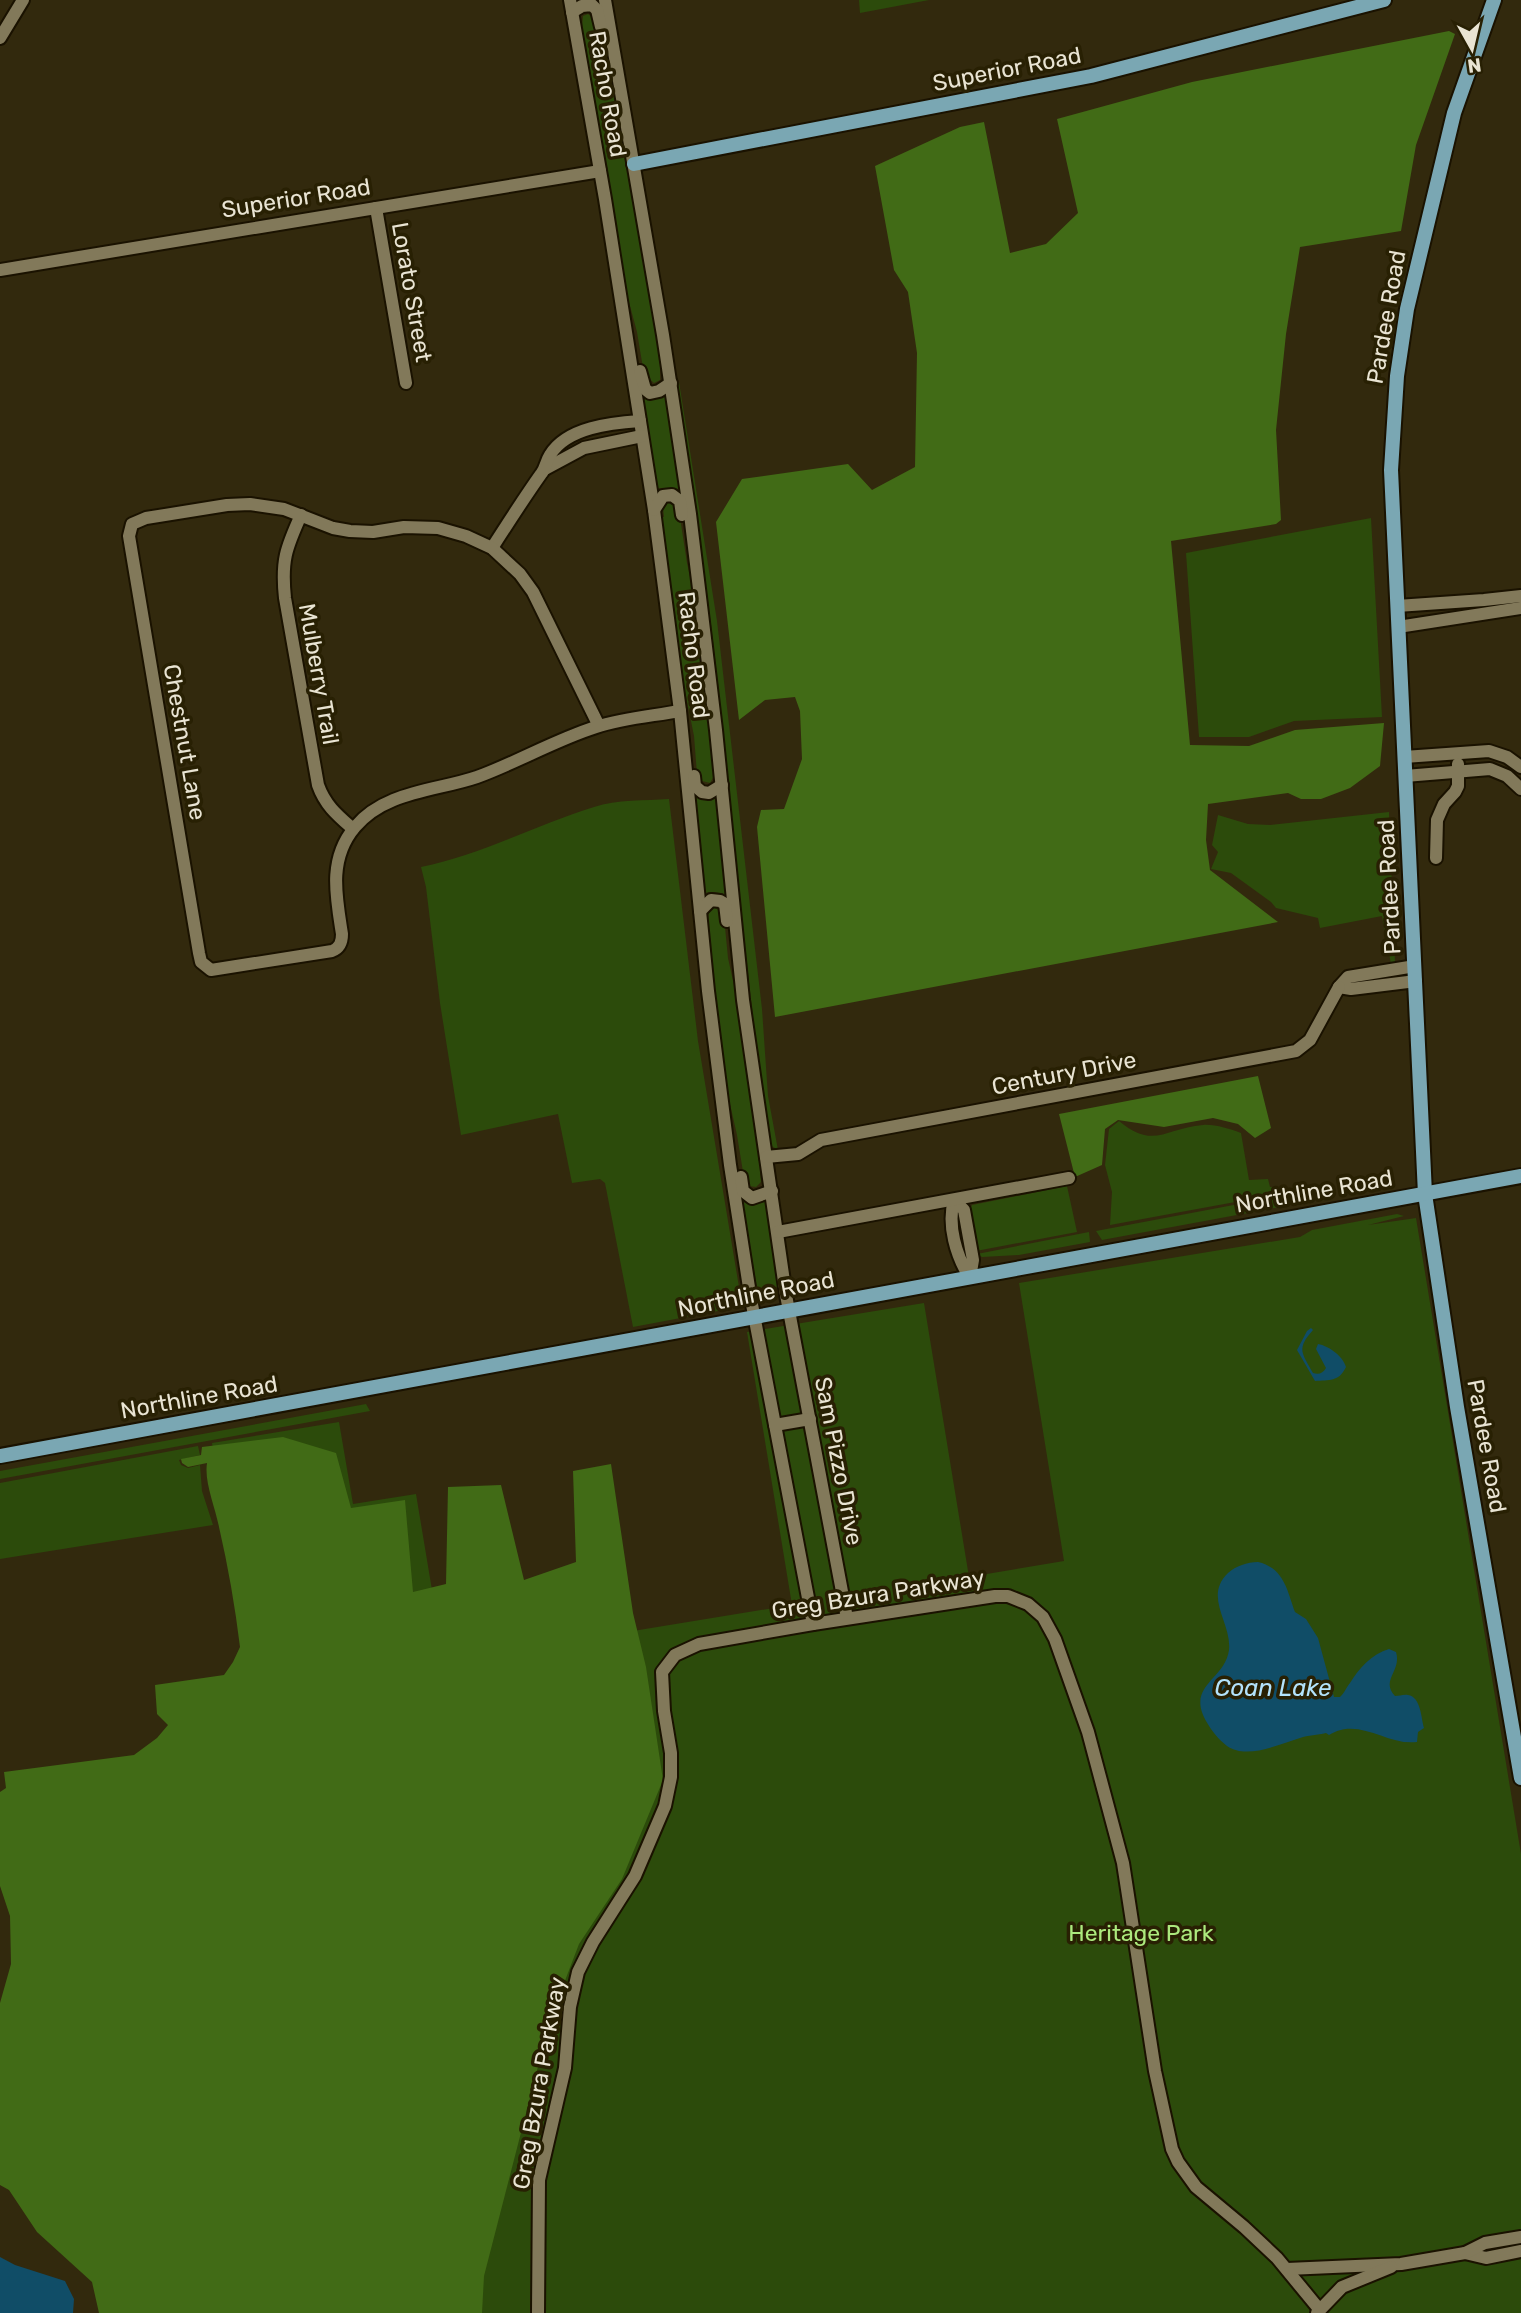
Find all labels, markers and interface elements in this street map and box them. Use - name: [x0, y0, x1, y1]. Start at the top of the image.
- north arrow: [1437, 14, 1507, 84]
- street label: Racho Road: [583, 29, 633, 159]
- street label: Superior Road: [930, 41, 1084, 97]
- text: N: [1466, 53, 1483, 78]
- street label: Superior Road: [219, 172, 373, 224]
- street label: Lorato Street: [386, 220, 438, 364]
- street label: Pardee Road: [1360, 248, 1412, 386]
- street label: Racho Road: [672, 590, 716, 720]
- street label: Mulberry Trail: [293, 601, 345, 747]
- street label: Chestnut Lane: [158, 662, 212, 822]
- street label: Pardee Road: [1371, 819, 1407, 955]
- street label: Century Drive: [989, 1045, 1139, 1101]
- street label: Northline Road: [1233, 1163, 1395, 1219]
- street label: Northline Road: [675, 1265, 837, 1323]
- street label: Northline Road: [118, 1369, 280, 1425]
- street label: Sam Pizzo Drive: [809, 1374, 869, 1548]
- street label: Pardee Road: [1461, 1377, 1513, 1515]
- street label: Greg Bzura Parkway: [769, 1563, 987, 1625]
- water label: Coan Lake: [1215, 1674, 1331, 1702]
- park label: Heritage Park: [1068, 1919, 1214, 1947]
- street label: Greg Bzura Parkway: [507, 1974, 572, 2191]

